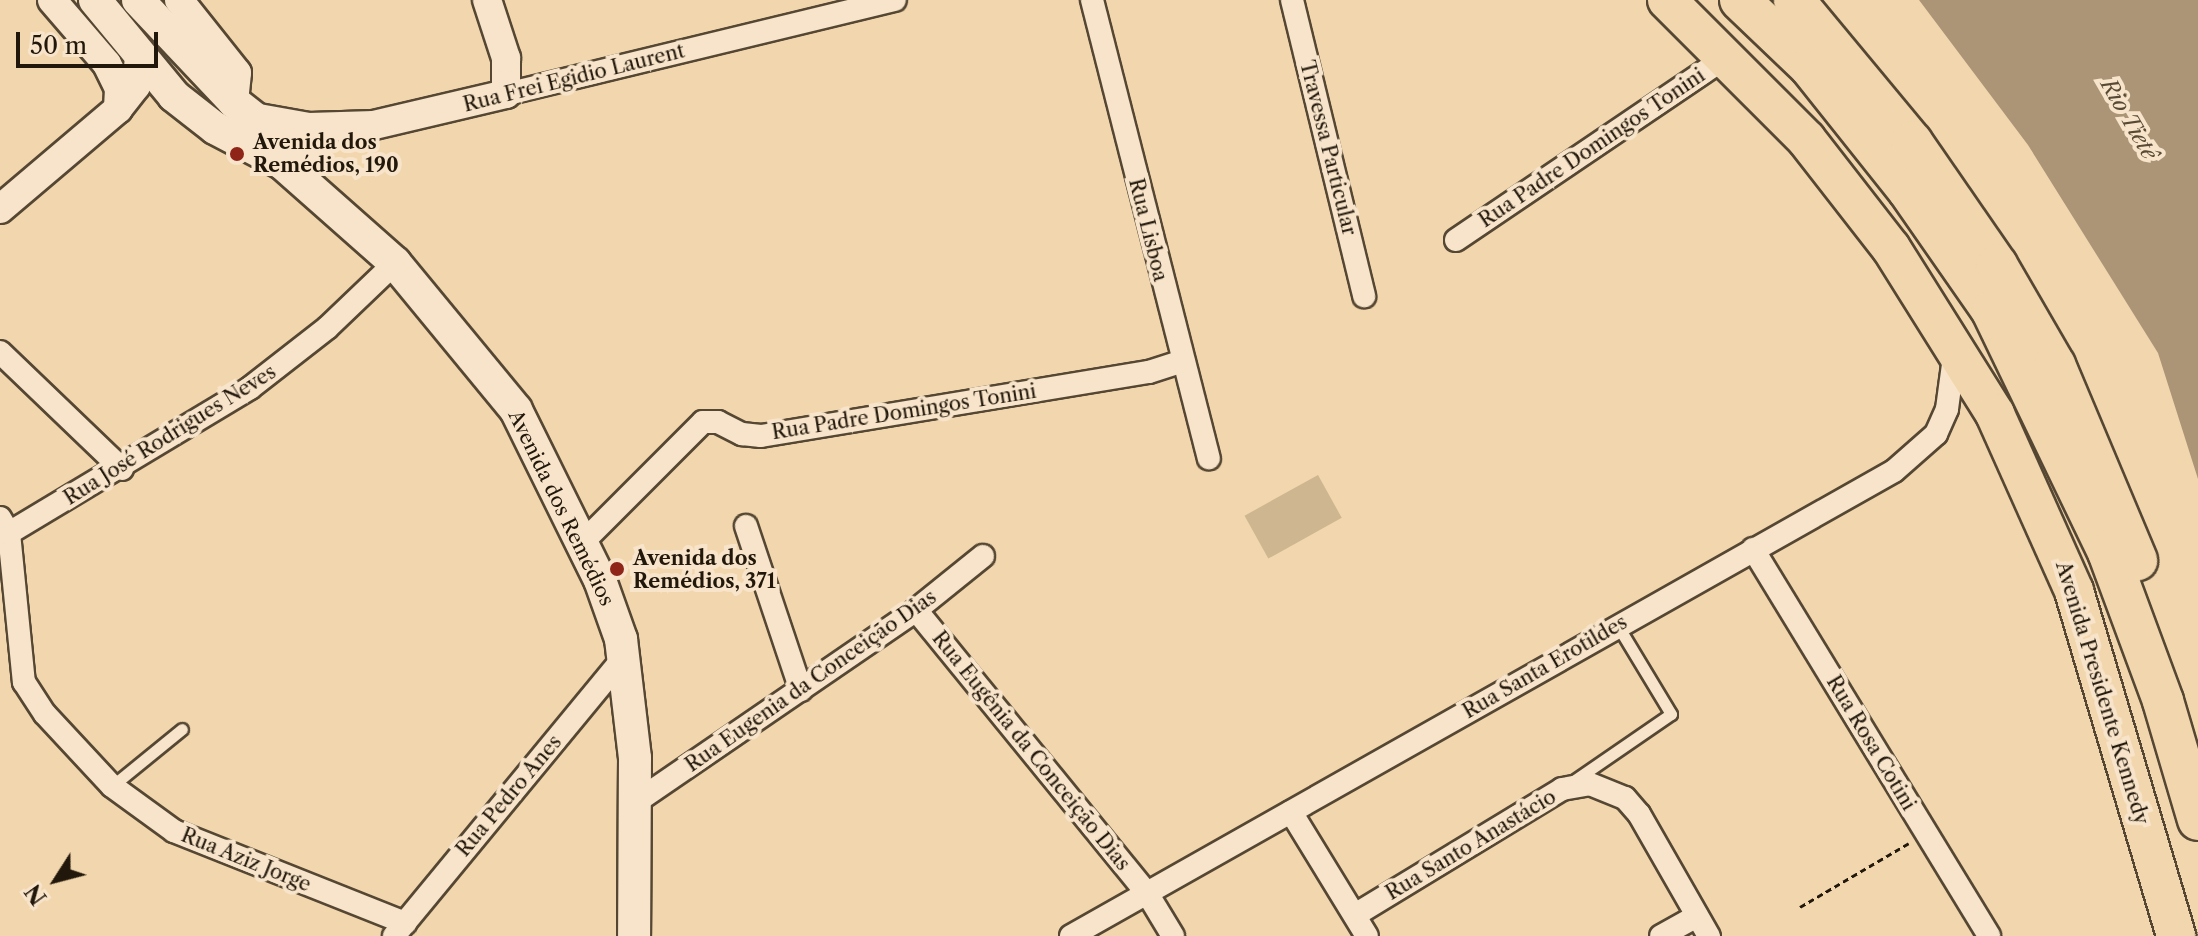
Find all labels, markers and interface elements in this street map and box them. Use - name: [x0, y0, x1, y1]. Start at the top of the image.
- scale bar: [20, 16, 162, 66]
- text: 50 m: [30, 31, 87, 60]
- street label: Rua Frei Egidio Laurent: [461, 39, 687, 117]
- street label: Travessa Particular: [1295, 58, 1361, 238]
- street label: Rua Padre Domingos Tonini: [1474, 63, 1710, 233]
- water label: Rio Tietê: [2095, 74, 2163, 164]
- place label: Avenida dos Remédios, 190: [253, 130, 399, 177]
- marker: Avenida dos Remédios, 190: [228, 145, 246, 163]
- street label: Rua Lisboa: [1124, 176, 1172, 284]
- street label: Rua José Rodrigues Neves: [59, 360, 281, 510]
- street label: Rua Padre Domingos Tonini: [770, 379, 1038, 445]
- street label: Avenida dos Remédios: [503, 406, 619, 610]
- place label: Avenida dos Remédios, 371: [633, 546, 776, 593]
- street label: Avenida Presidente Kennedy: [2050, 558, 2154, 828]
- marker: Avenida dos Remédios, 371: [608, 560, 626, 578]
- street label: Rua Eugenia da Conceição Dias: [681, 585, 941, 777]
- street label: Rua Santa Erotildes: [1458, 610, 1632, 724]
- street label: Rua Eugênia da Conceição Dias: [927, 626, 1135, 876]
- street label: Rua Rosa Cotini: [1821, 671, 1921, 815]
- street label: Rua Pedro Anes: [451, 730, 567, 862]
- street label: Rua Santo Anastácio: [1381, 784, 1561, 906]
- street label: Rua Aziz Jorge: [177, 823, 315, 897]
- north arrow: [16, 840, 96, 920]
- text: N: [20, 879, 53, 910]

